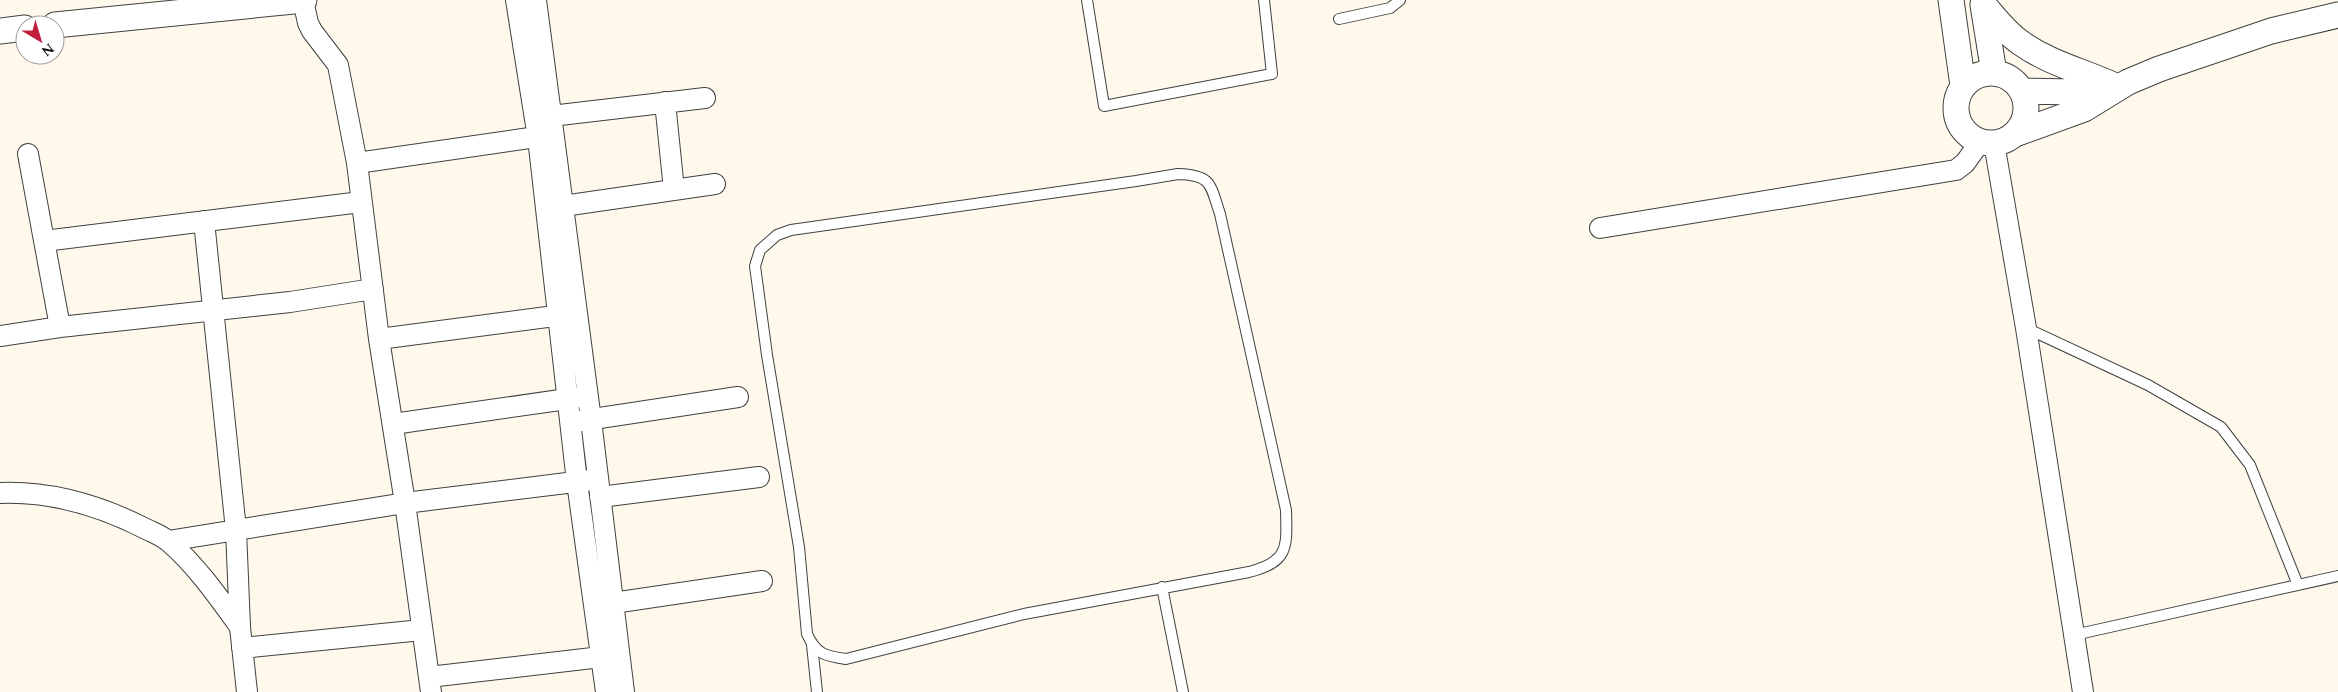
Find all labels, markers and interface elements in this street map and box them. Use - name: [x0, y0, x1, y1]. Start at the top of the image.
- north arrow: [15, 15, 65, 65]
- text: N: [37, 38, 59, 62]

